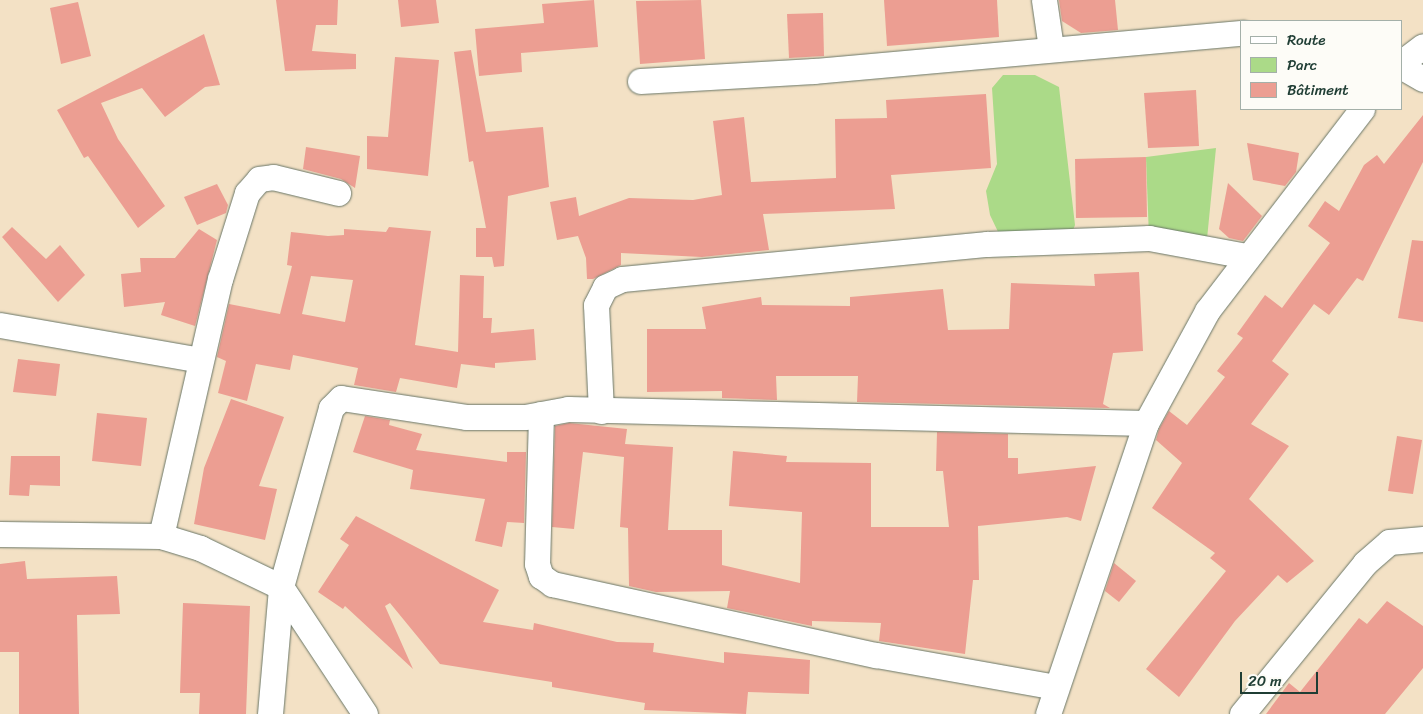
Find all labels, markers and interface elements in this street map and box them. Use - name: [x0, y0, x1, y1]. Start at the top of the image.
- legend: [1240, 20, 1403, 110]
- text: Route: [1287, 27, 1326, 53]
- text: Parc: [1287, 52, 1317, 78]
- text: Bâtiment: [1287, 77, 1349, 103]
- scale bar: [1243, 662, 1320, 694]
- text: 20 m: [1248, 668, 1282, 694]

